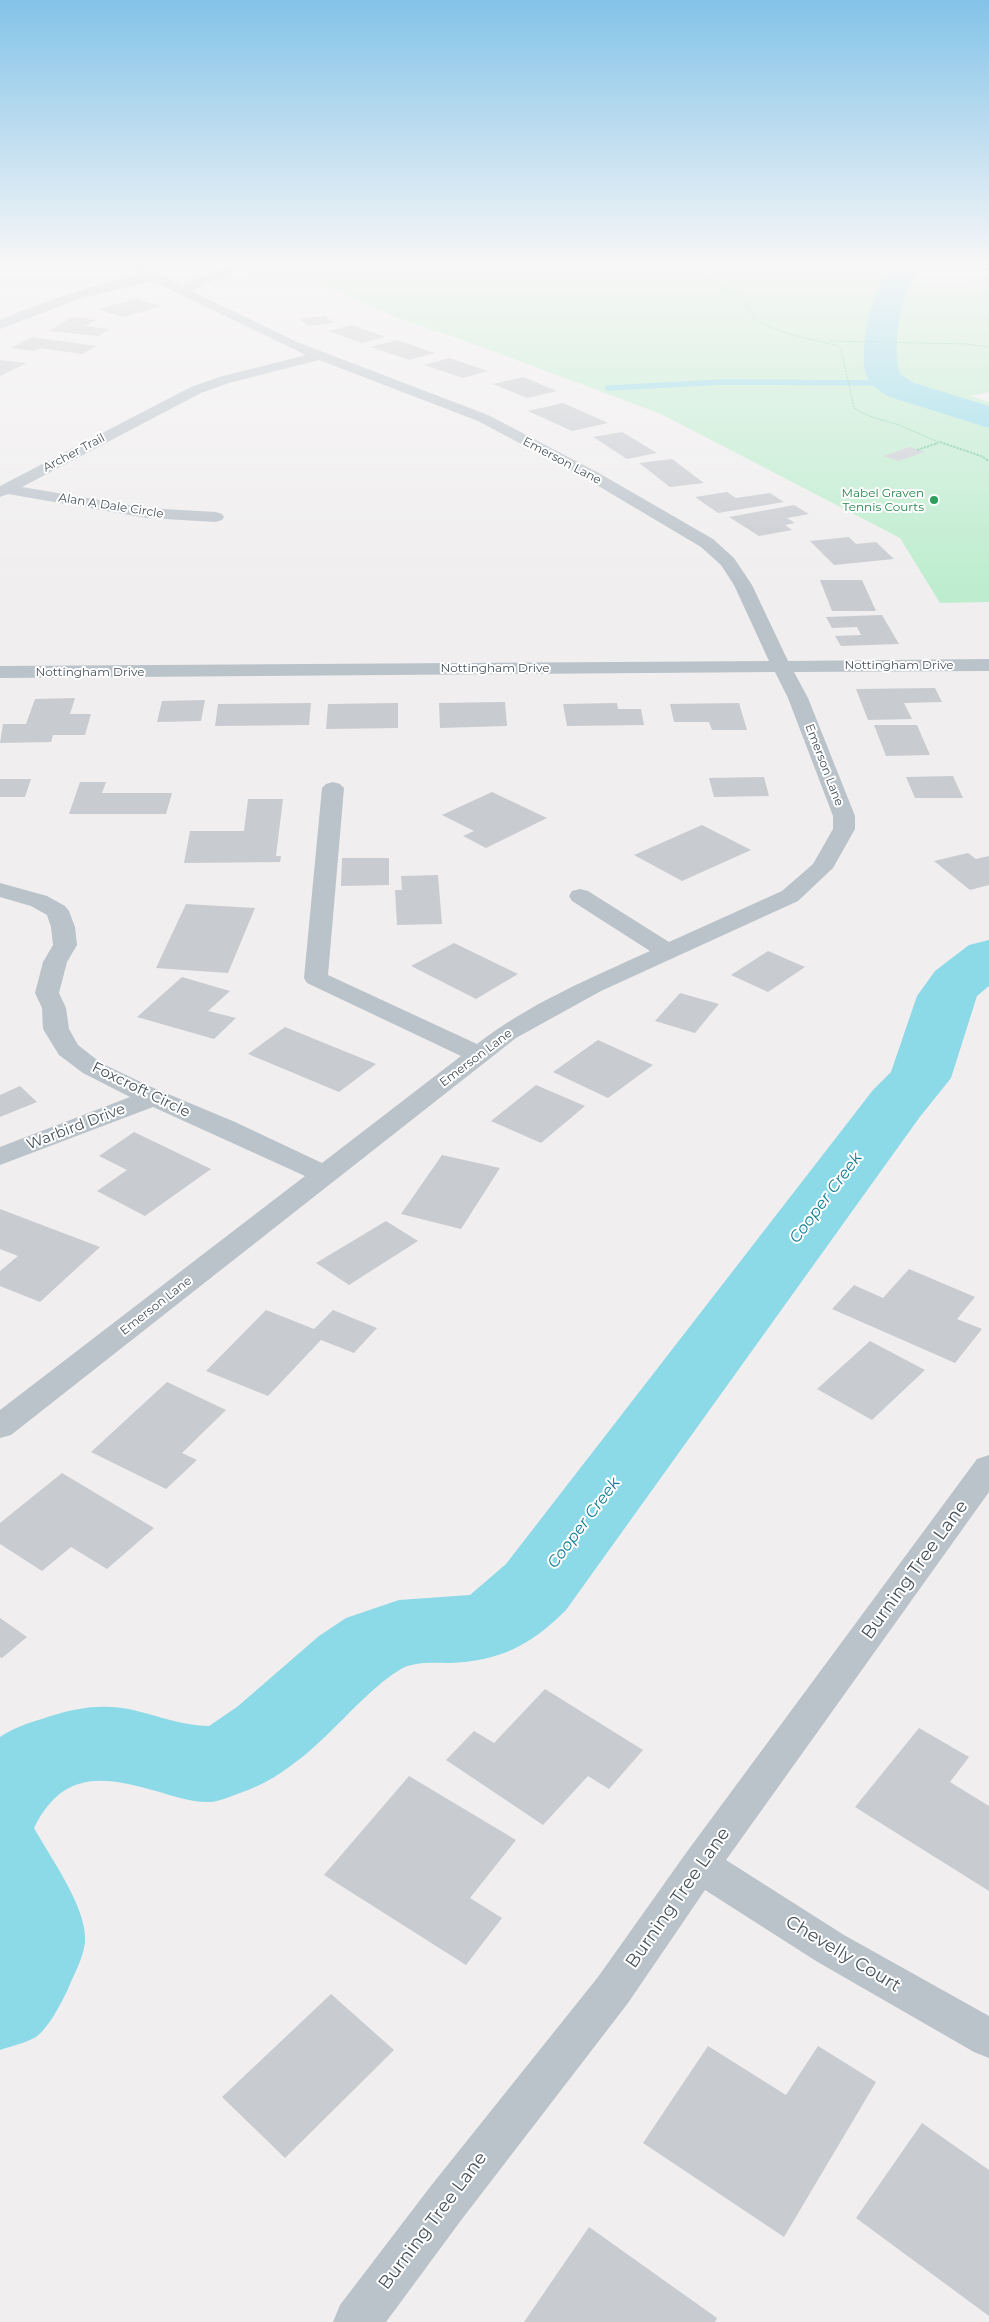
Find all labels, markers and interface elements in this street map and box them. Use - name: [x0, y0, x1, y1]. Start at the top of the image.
- street label: Archer Trail: [41, 431, 107, 475]
- street label: Emerson Lane: [520, 434, 604, 488]
- place label: Mabel Graven Tennis Courts: [841, 486, 924, 514]
- street label: Alan A Dale Circle: [57, 491, 165, 521]
- marker: Mabel Graven Tennis Courts: [928, 494, 940, 506]
- street label: Nottingham Drive: [845, 658, 953, 672]
- street label: Nottingham Drive: [441, 661, 549, 675]
- street label: Nottingham Drive: [36, 665, 144, 679]
- street label: Emerson Lane: [802, 722, 846, 808]
- street label: Emerson Lane: [437, 1026, 515, 1090]
- street label: Foxcroft Circle: [89, 1058, 193, 1122]
- street label: Warbird Drive: [24, 1100, 128, 1154]
- water label: Cooper Creek: [786, 1149, 866, 1247]
- street label: Emerson Lane: [117, 1274, 195, 1338]
- water label: Cooper Creek: [544, 1474, 624, 1572]
- street label: Burning Tree Lane: [857, 1496, 973, 1644]
- street label: Burning Tree Lane: [621, 1824, 735, 1972]
- street label: Chevelly Court: [781, 1911, 905, 1997]
- street label: Burning Tree Lane: [374, 2148, 492, 2294]

